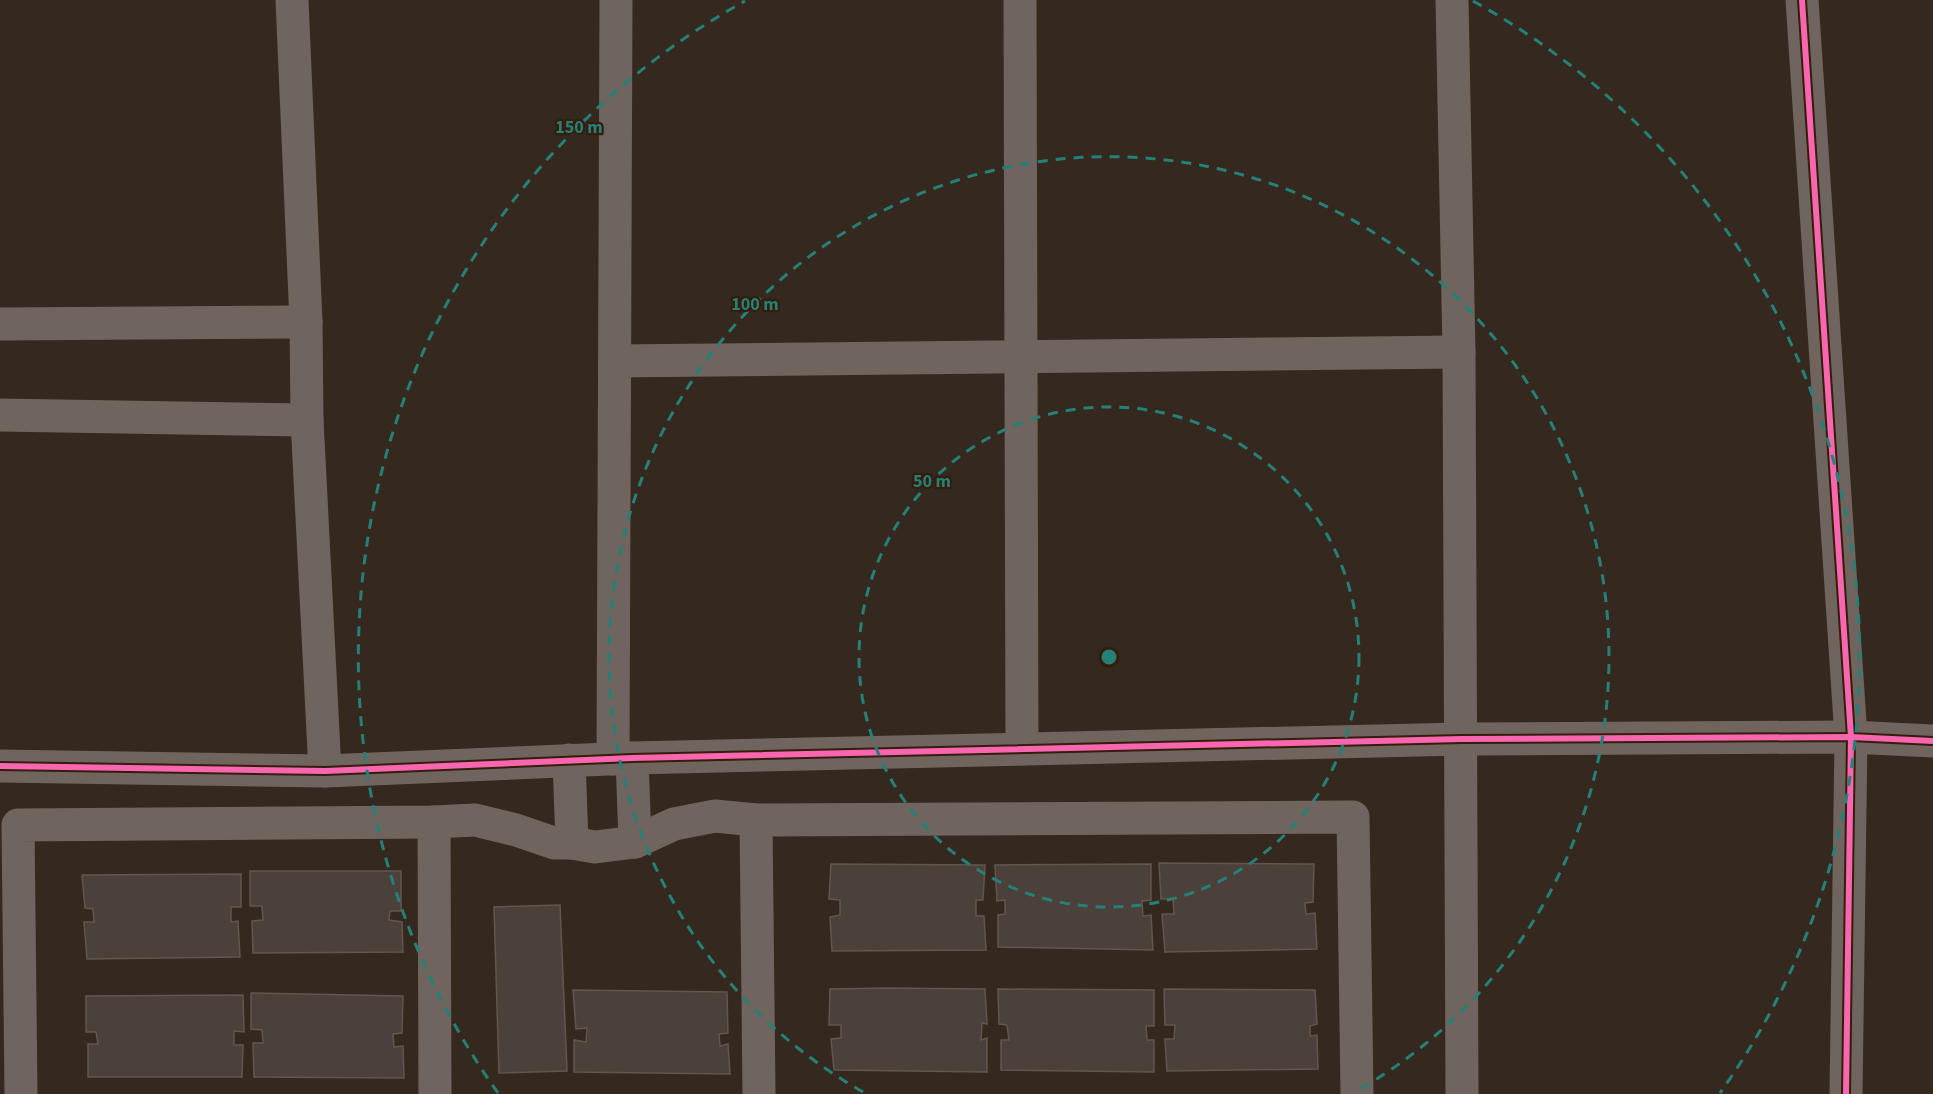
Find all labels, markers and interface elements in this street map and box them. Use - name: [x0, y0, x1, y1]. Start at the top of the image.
- text: 150 m: [555, 115, 603, 140]
- text: 100 m: [731, 292, 779, 317]
- text: 50 m: [913, 469, 951, 494]
- centre of rings: [1099, 647, 1119, 667]

